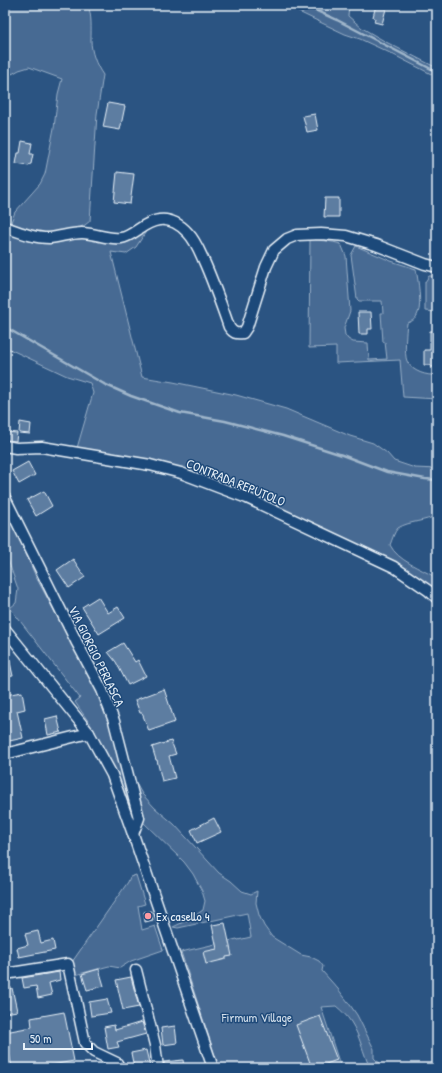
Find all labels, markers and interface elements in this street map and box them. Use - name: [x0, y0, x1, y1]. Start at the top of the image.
- street label: CONTRADA REPUTOLO: [184, 454, 288, 510]
- street label: VIA GIORGIO PERLASCA: [65, 603, 130, 710]
- place label: Ex casello 4: [156, 907, 210, 925]
- marker: Ex casello 4: [143, 911, 153, 921]
- park label: Firmum Village: [221, 1008, 292, 1026]
- scale bar: [24, 1025, 92, 1051]
- text: 50 m: [30, 1030, 51, 1047]

